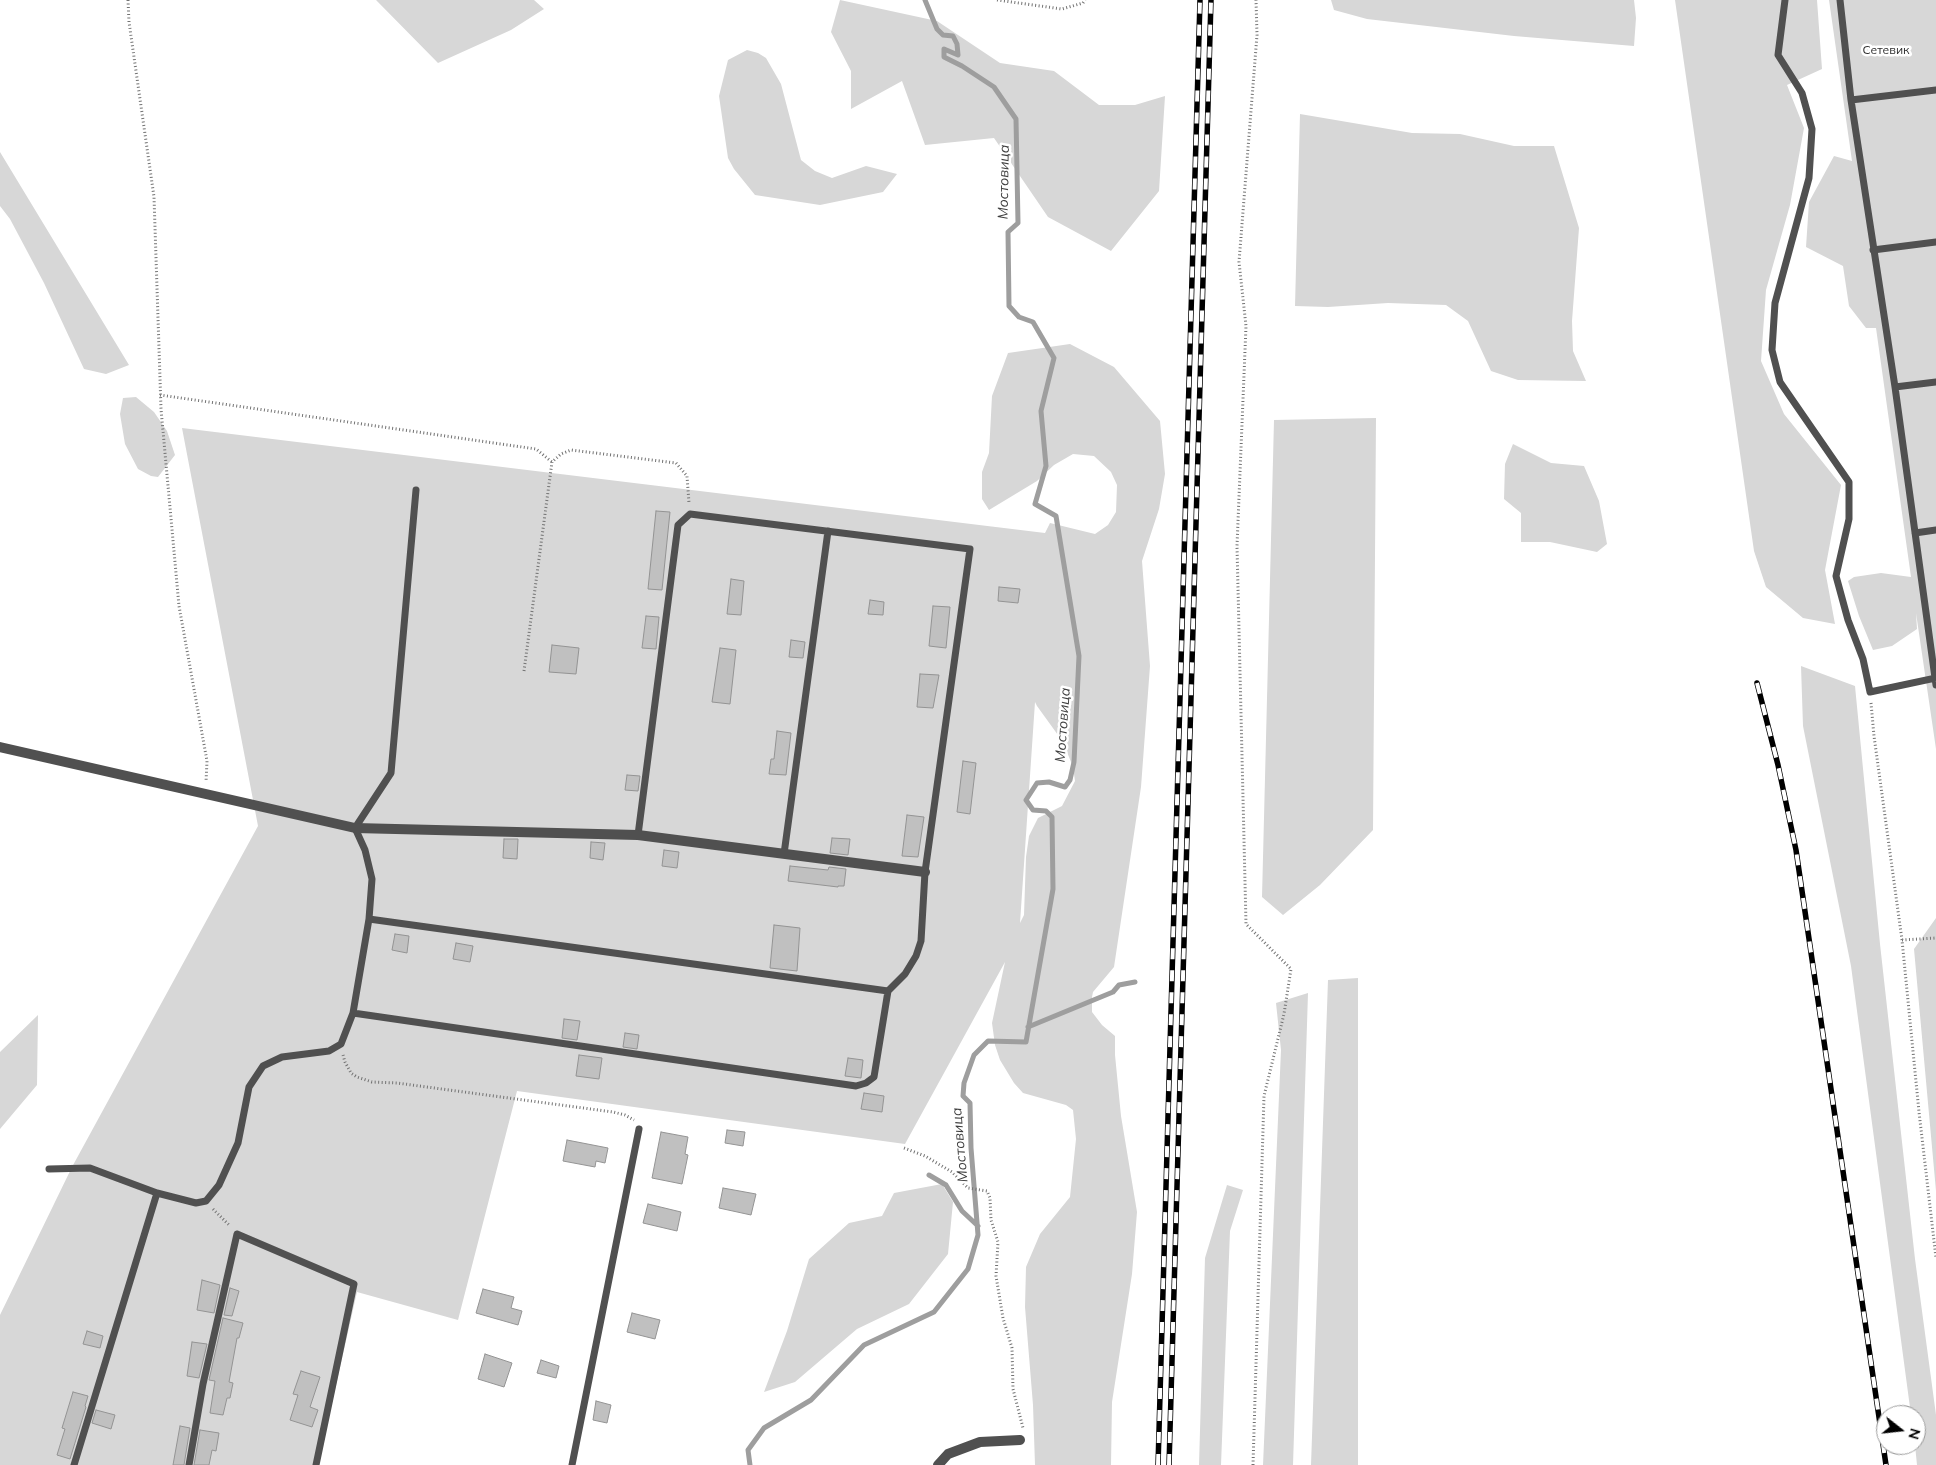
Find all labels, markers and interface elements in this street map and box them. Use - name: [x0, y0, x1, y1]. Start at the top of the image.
- park label: Сетевик: [1862, 43, 1910, 57]
- water label: Мостовица: [995, 144, 1013, 220]
- water label: Мостовица: [1052, 687, 1074, 763]
- water label: Мостовица: [948, 1107, 972, 1183]
- north arrow: [1876, 1405, 1926, 1455]
- text: N: [1904, 1426, 1925, 1441]

